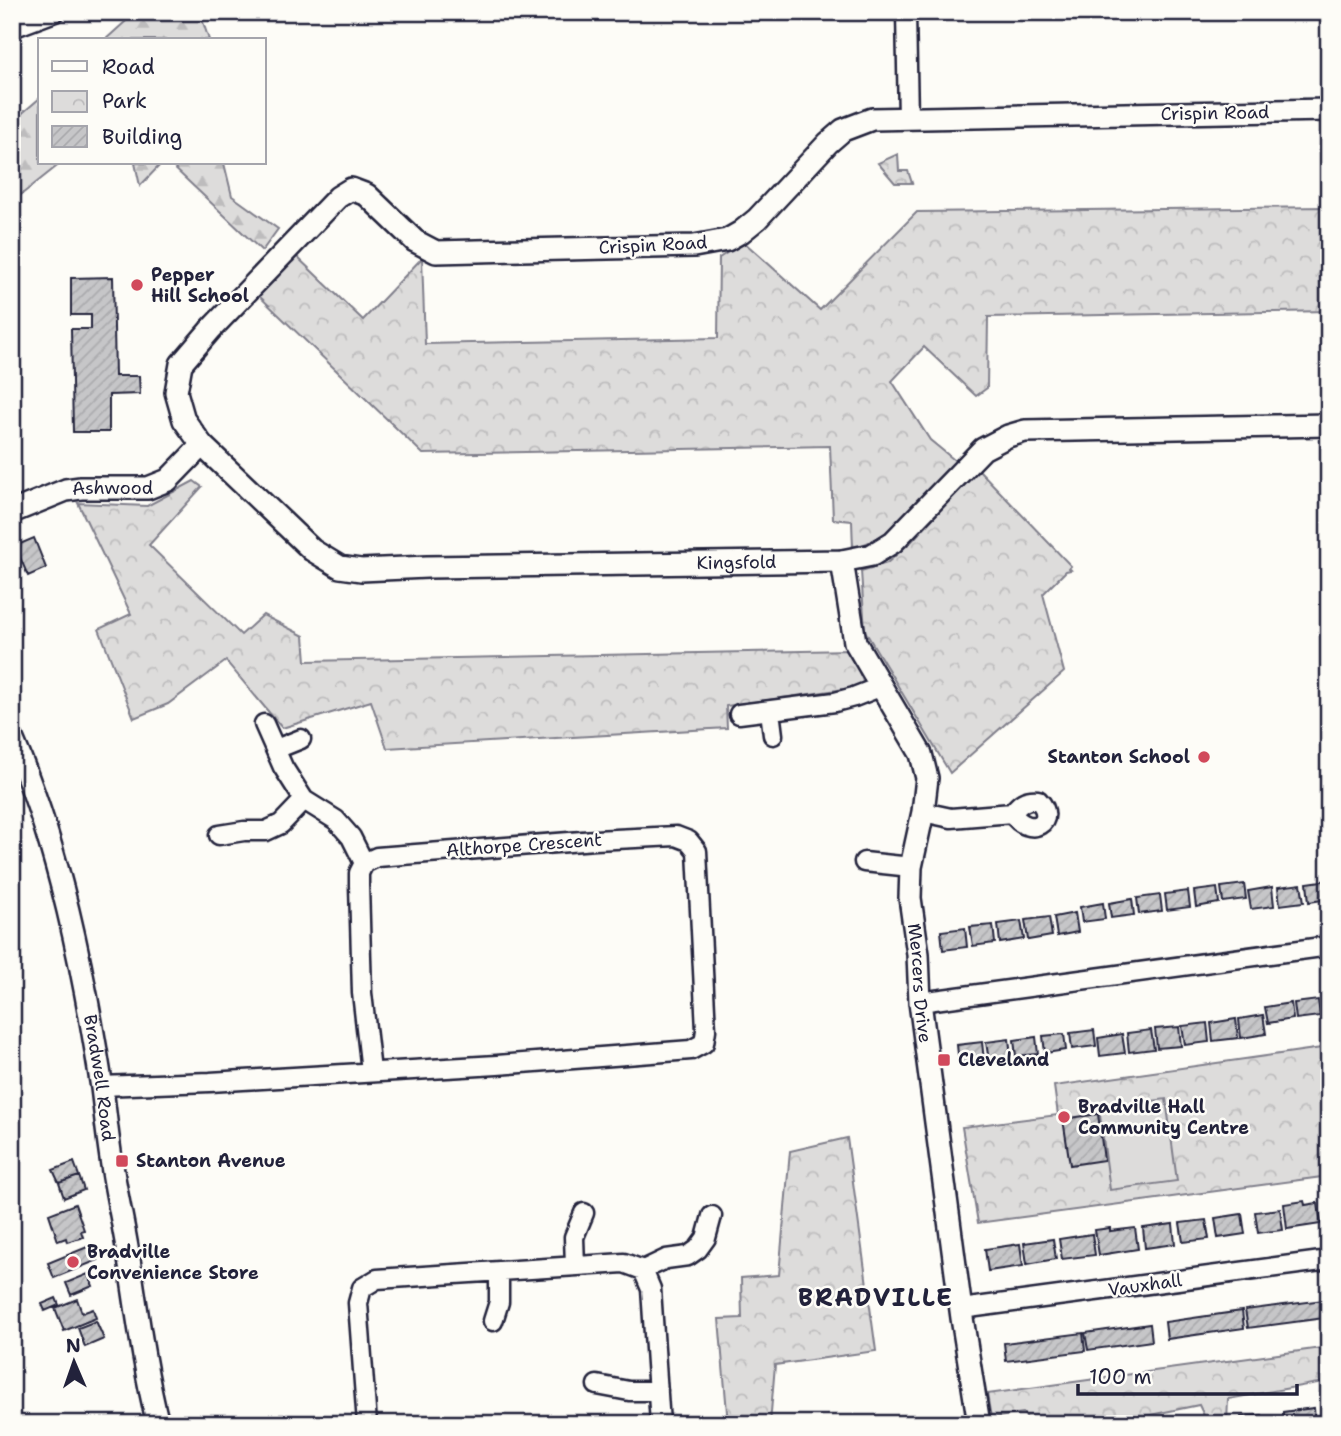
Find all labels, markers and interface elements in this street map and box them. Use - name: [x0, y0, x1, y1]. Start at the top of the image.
- legend: [38, 38, 266, 164]
- text: Road: [102, 53, 155, 81]
- text: Park: [102, 87, 147, 115]
- street label: Crispin Road: [1160, 100, 1270, 126]
- text: Building: [102, 123, 182, 151]
- street label: Crispin Road: [598, 230, 708, 260]
- place label: Pepper Hill School: [151, 263, 249, 308]
- marker: Pepper Hill School: [129, 277, 145, 293]
- street label: Ashwood: [70, 476, 153, 501]
- street label: Kingsfold: [696, 550, 777, 575]
- place label: Stanton School: [1048, 745, 1190, 769]
- marker: Stanton School: [1196, 749, 1212, 765]
- street label: Althorpe Crescent: [445, 828, 603, 862]
- street label: Mercers Drive: [902, 922, 937, 1044]
- street label: Bradwell Road: [78, 1013, 120, 1143]
- place label: Cleveland: [958, 1048, 1049, 1072]
- marker: Cleveland: [936, 1052, 952, 1068]
- place label: Bradville Hall Community Centre: [1078, 1095, 1249, 1140]
- marker: Bradville Hall Community Centre: [1056, 1109, 1072, 1125]
- place label: Stanton Avenue: [136, 1149, 286, 1173]
- marker: Stanton Avenue: [114, 1153, 130, 1169]
- place label: Bradville Convenience Store: [87, 1240, 259, 1285]
- marker: Bradville Convenience Store: [65, 1254, 81, 1270]
- street label: Vauxhall: [1107, 1268, 1184, 1302]
- district label: BRADVILLE: [798, 1282, 954, 1314]
- north arrow: [38, 1328, 108, 1398]
- text: N: [65, 1333, 81, 1358]
- scale bar: [1078, 1352, 1297, 1396]
- text: 100 m: [1089, 1363, 1152, 1391]

